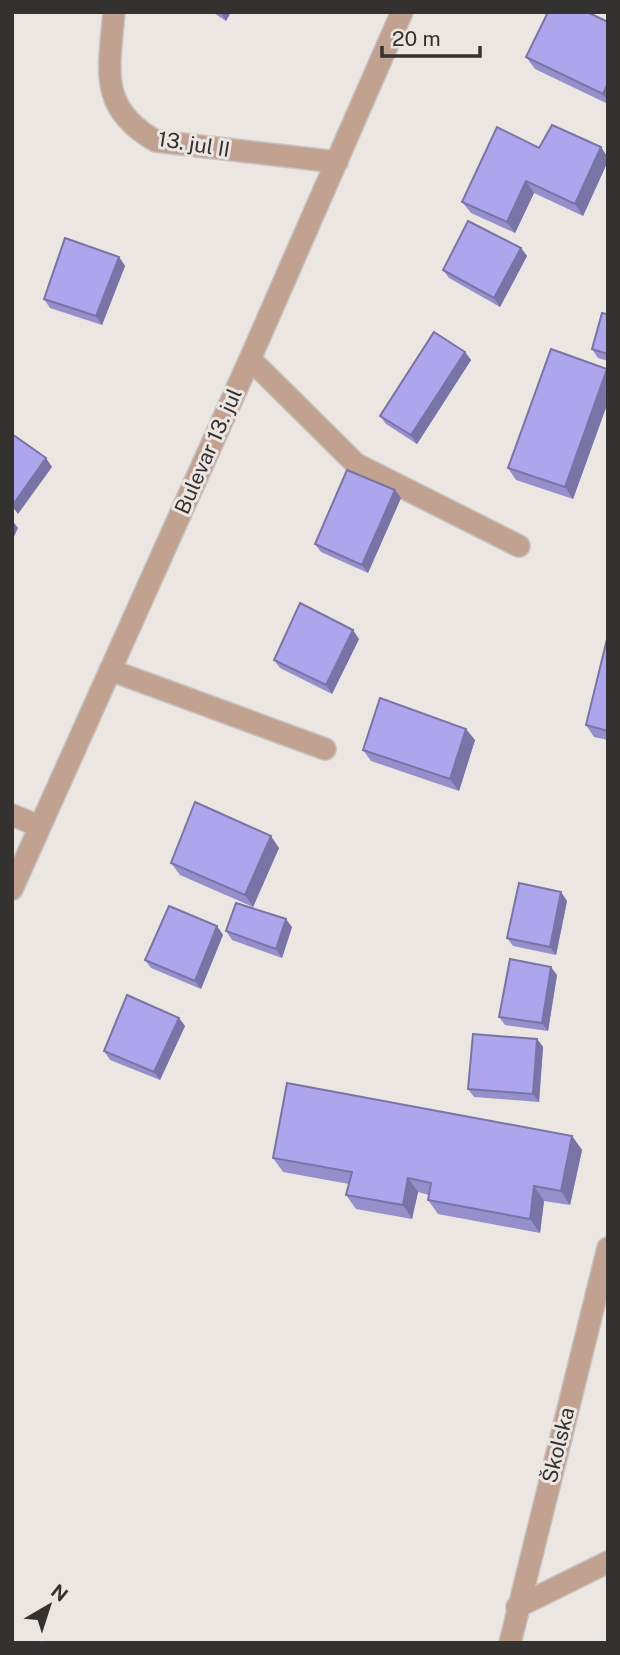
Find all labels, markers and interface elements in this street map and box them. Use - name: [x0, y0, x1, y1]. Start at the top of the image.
- scale bar: [382, 14, 480, 58]
- text: 20 m: [392, 26, 441, 51]
- street label: 13. jul II: [156, 126, 232, 162]
- street label: Bulevar 13. jul: [169, 384, 247, 518]
- street label: Školska: [537, 1405, 579, 1485]
- north arrow: [14, 1571, 84, 1641]
- text: N: [47, 1580, 72, 1606]

